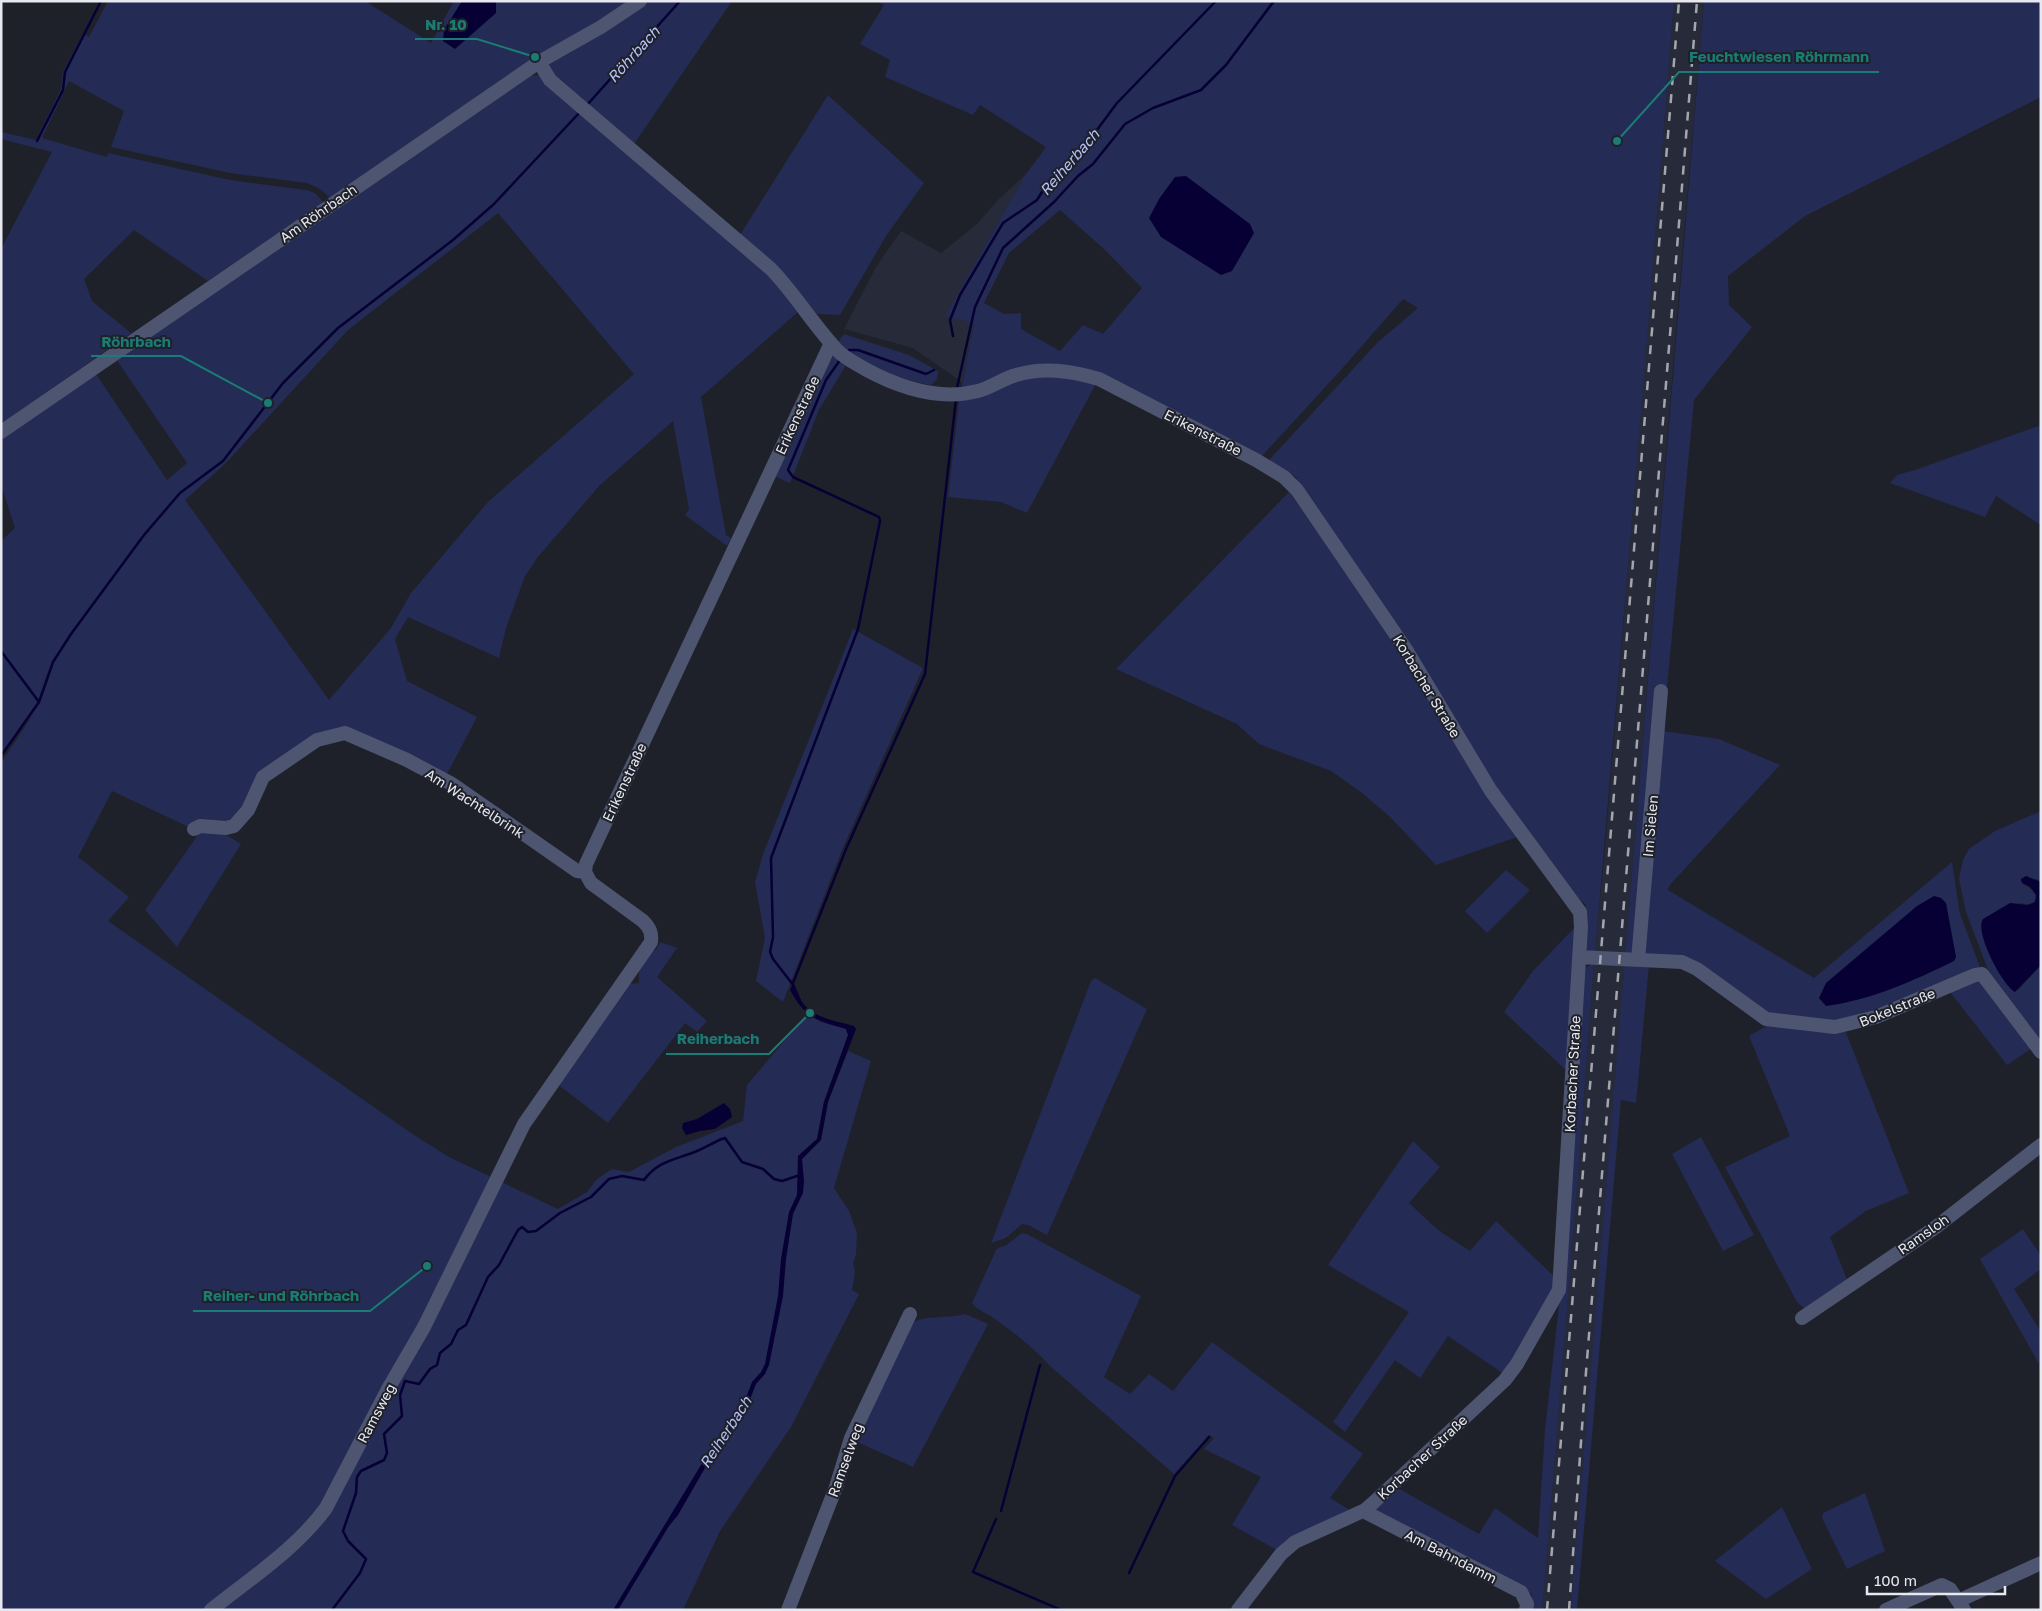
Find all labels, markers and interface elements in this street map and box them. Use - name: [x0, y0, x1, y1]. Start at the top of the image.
- callout: Nr. 10: [415, 9, 477, 39]
- text: Nr. 10: [425, 15, 467, 33]
- water label: Röhrbach: [603, 22, 663, 86]
- callout: Feuchtwiesen Röhrmann: [1679, 42, 1879, 72]
- text: Feuchtwiesen Röhrmann: [1689, 47, 1869, 65]
- water label: Reiherbach: [1035, 125, 1103, 199]
- street label: Am Röhrbach: [276, 180, 360, 246]
- callout: Röhrbach: [91, 326, 181, 356]
- text: Röhrbach: [101, 332, 171, 350]
- street label: Erikenstraße: [771, 373, 823, 457]
- street label: Erikenstraße: [1161, 405, 1245, 459]
- street label: Korbacher Straße: [1390, 632, 1464, 740]
- street label: Erikenstraße: [598, 740, 650, 824]
- street label: Am Wachtelbrink: [422, 765, 528, 841]
- street label: Im Sielen: [1639, 794, 1661, 858]
- street label: Bokelstraße: [1856, 984, 1938, 1030]
- street label: Korbacher Straße: [1560, 1015, 1584, 1133]
- callout: Reiherbach: [666, 1024, 769, 1054]
- text: Reiherbach: [677, 1029, 759, 1047]
- street label: Ramsloh: [1894, 1210, 1952, 1258]
- callout: Reiher- und Röhrbach: [193, 1281, 370, 1311]
- text: Reiher- und Röhrbach: [203, 1286, 359, 1304]
- street label: Ramsweg: [353, 1380, 399, 1446]
- water label: Reiherbach: [695, 1392, 755, 1471]
- street label: Korbacher Straße: [1373, 1411, 1471, 1503]
- street label: Ramselweg: [824, 1421, 866, 1499]
- street label: Am Bahndamm: [1402, 1525, 1500, 1587]
- scale bar: [1867, 1564, 2004, 1596]
- text: 100 m: [1874, 1571, 1917, 1589]

